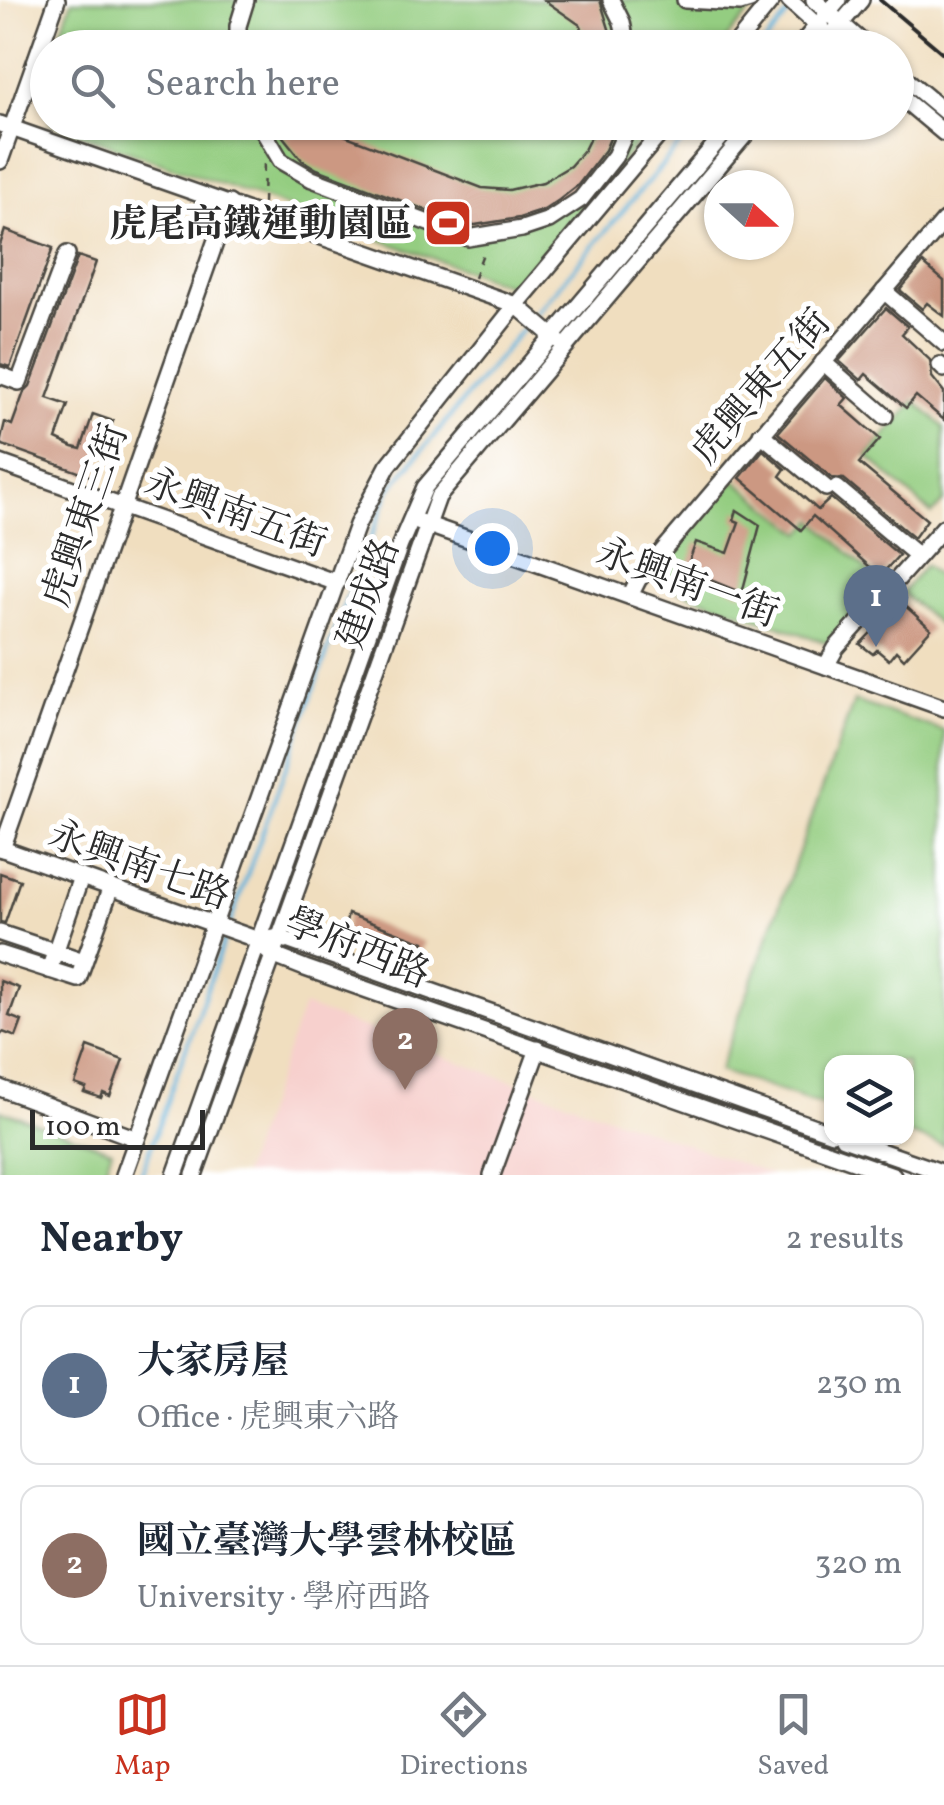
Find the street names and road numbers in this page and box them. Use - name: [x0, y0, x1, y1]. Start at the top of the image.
- street label: 虎興東五街: [680, 299, 845, 477]
- street label: 虎興東三街: [31, 418, 143, 615]
- street label: 永興南五街: [136, 458, 333, 573]
- street label: 永興南一街: [588, 528, 785, 643]
- street label: 建成路: [326, 532, 415, 657]
- street label: 永興南七路: [40, 810, 237, 925]
- street label: 學府西路: [276, 897, 437, 1003]

